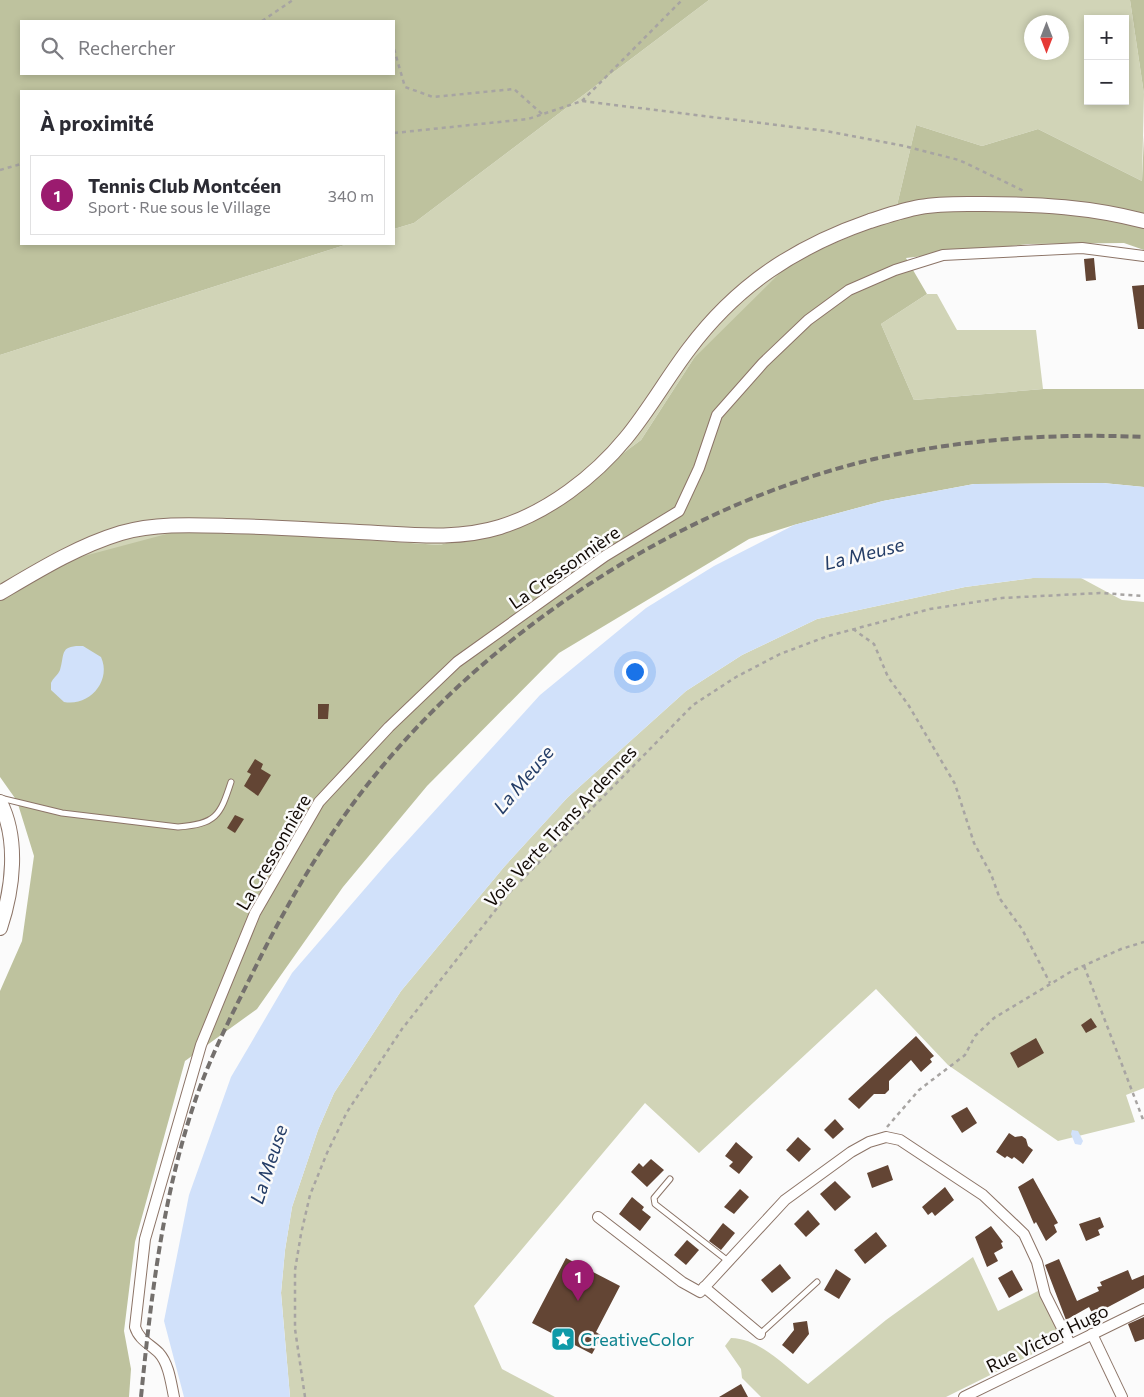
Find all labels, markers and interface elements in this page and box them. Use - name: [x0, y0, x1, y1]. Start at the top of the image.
- north arrow: [1024, 15, 1069, 60]
- map controls: [1084, 15, 1129, 105]
- button: +: [1084, 15, 1129, 60]
- search box: [20, 20, 395, 75]
- icon: search: [38, 34, 66, 62]
- text: Rechercher: [78, 36, 176, 59]
- button: −: [1084, 60, 1129, 105]
- text: À proximité: [40, 110, 154, 135]
- text: Tennis Club Montcéen: [88, 174, 281, 197]
- text: 1: [53, 186, 61, 205]
- text: 340 m: [328, 186, 374, 205]
- text: Sport · Rue sous le Village: [88, 197, 271, 216]
- street label: La Cressonnière: [504, 521, 624, 613]
- water label: La Meuse: [821, 532, 907, 574]
- your location: [622, 659, 648, 685]
- street label: Voie Verte Trans Ardennes: [479, 740, 641, 912]
- water label: La Meuse: [488, 740, 558, 818]
- street label: La Cressonnière: [231, 790, 315, 914]
- water label: La Meuse: [244, 1121, 292, 1207]
- pin: 1: [562, 1260, 594, 1301]
- street label: Rue Victor Hugo: [982, 1299, 1112, 1377]
- place icon: CreativeColor: [550, 1326, 576, 1352]
- place label: CreativeColor: [580, 1328, 694, 1350]

